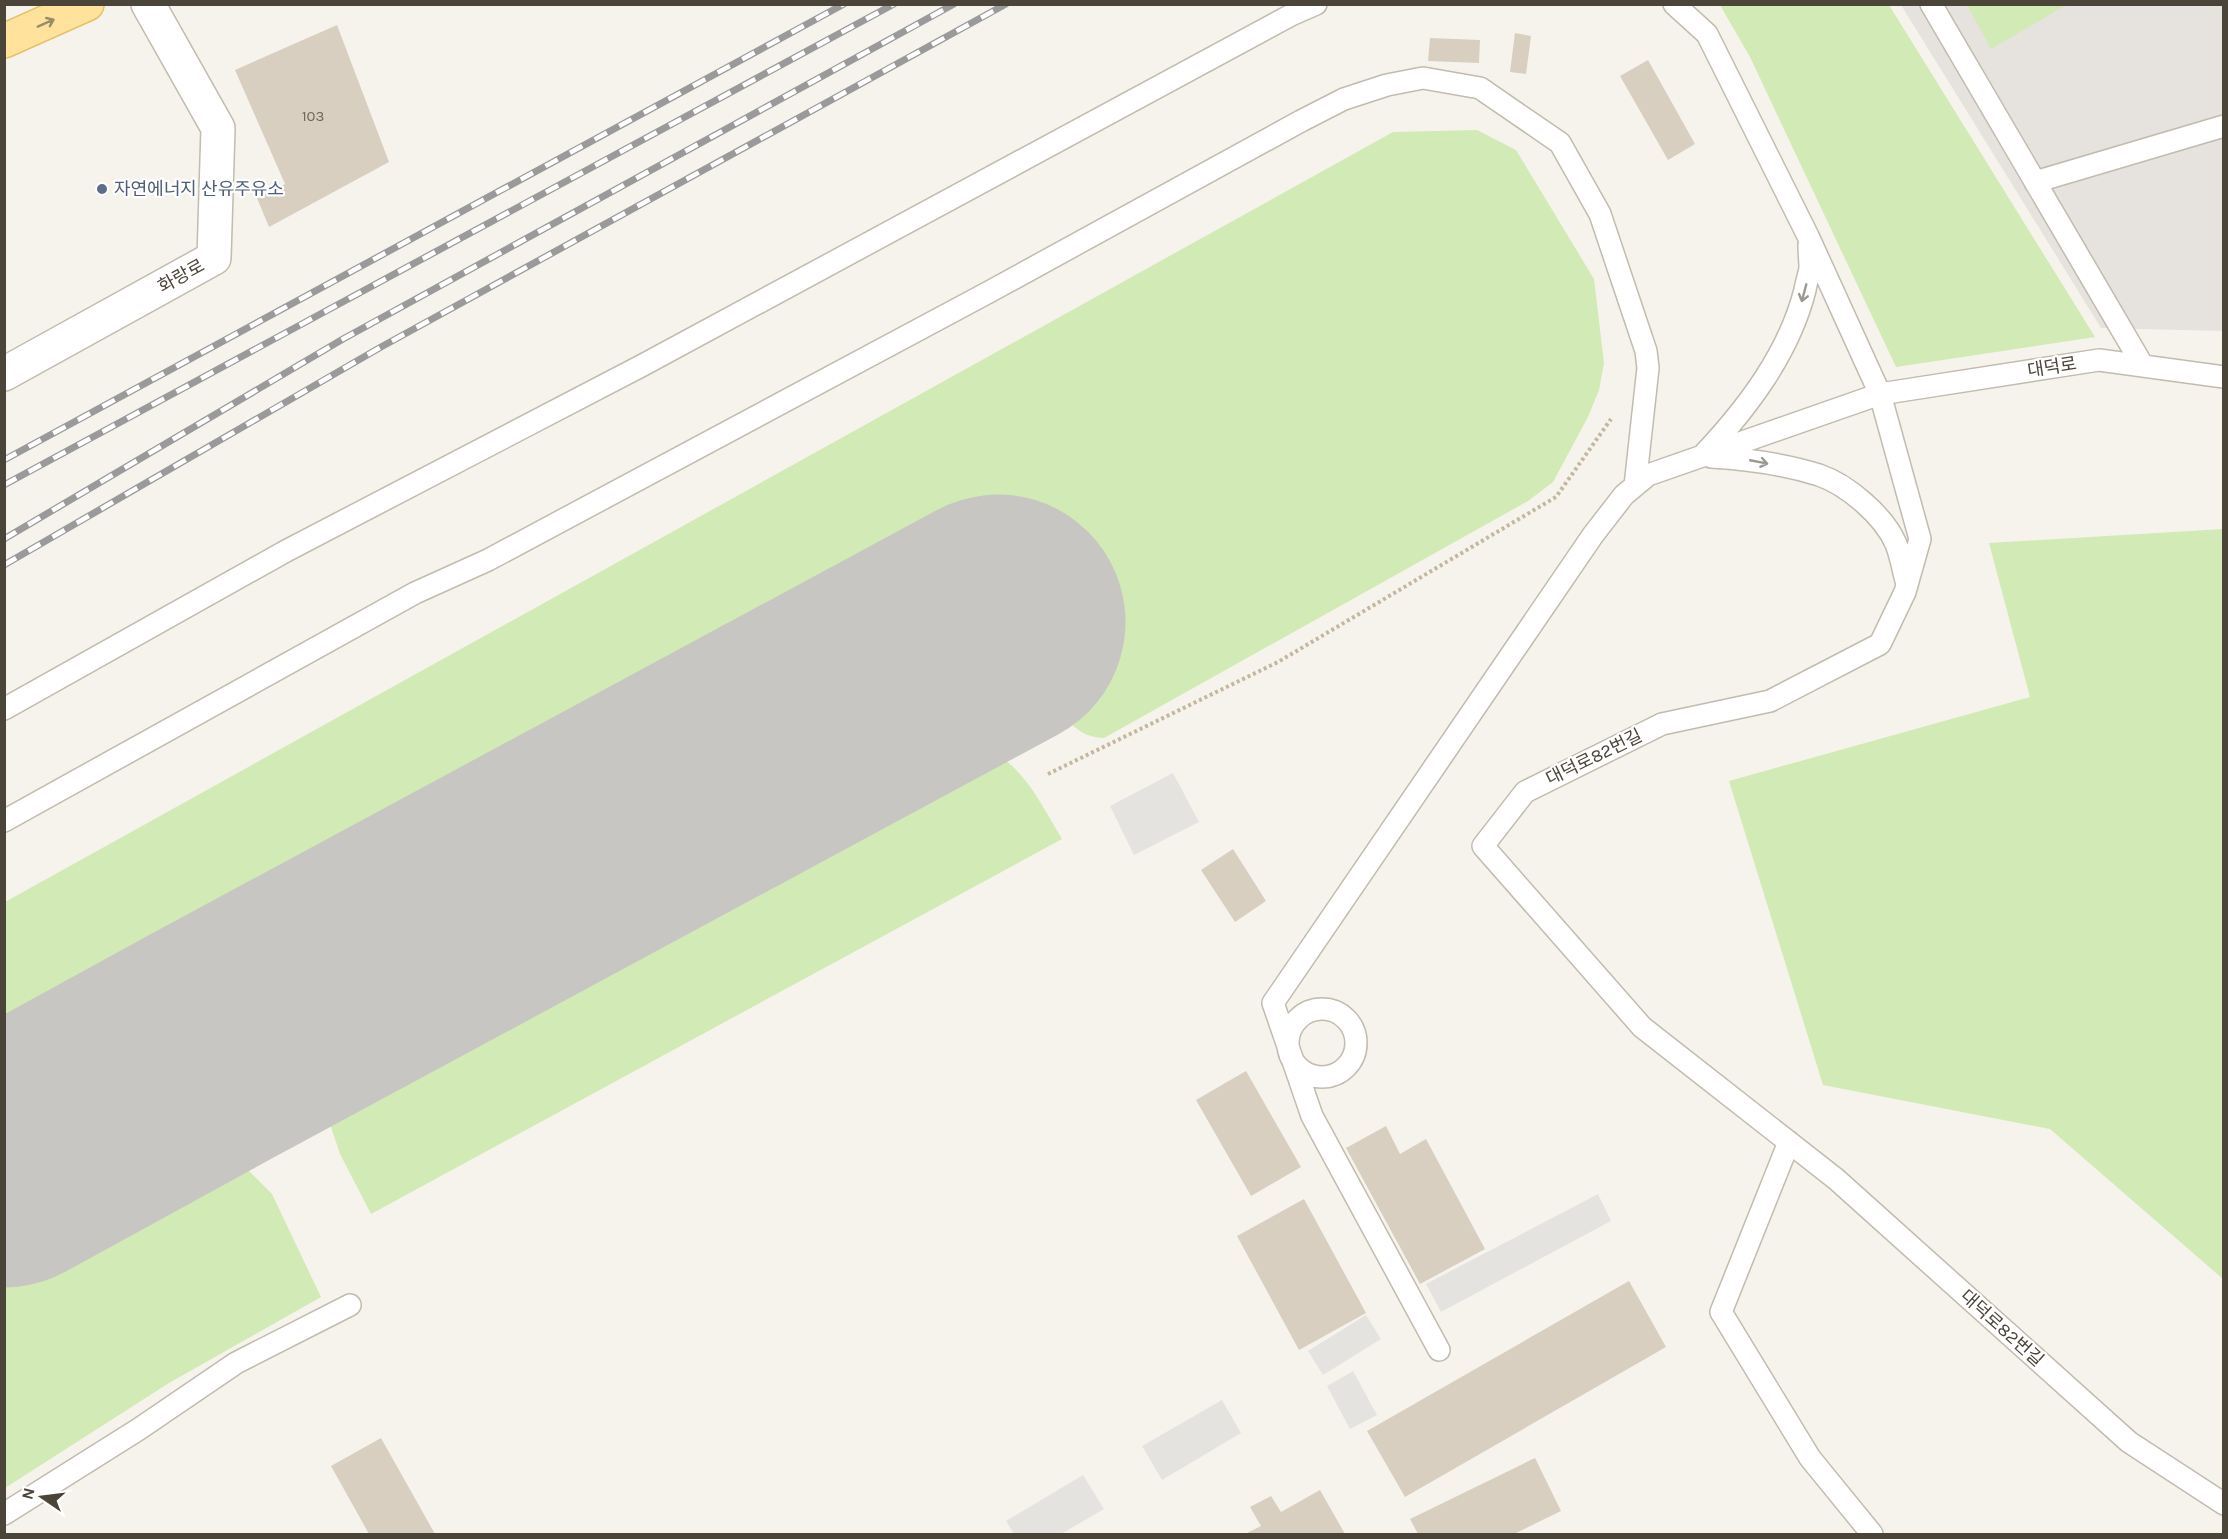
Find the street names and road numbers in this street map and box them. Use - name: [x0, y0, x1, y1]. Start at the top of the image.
- street label: 화랑로: [154, 254, 208, 298]
- street label: 대덕로: [2026, 352, 2078, 382]
- street label: 대덕로82번길: [1542, 724, 1646, 790]
- street label: 대덕로82번길: [1956, 1285, 2048, 1371]

